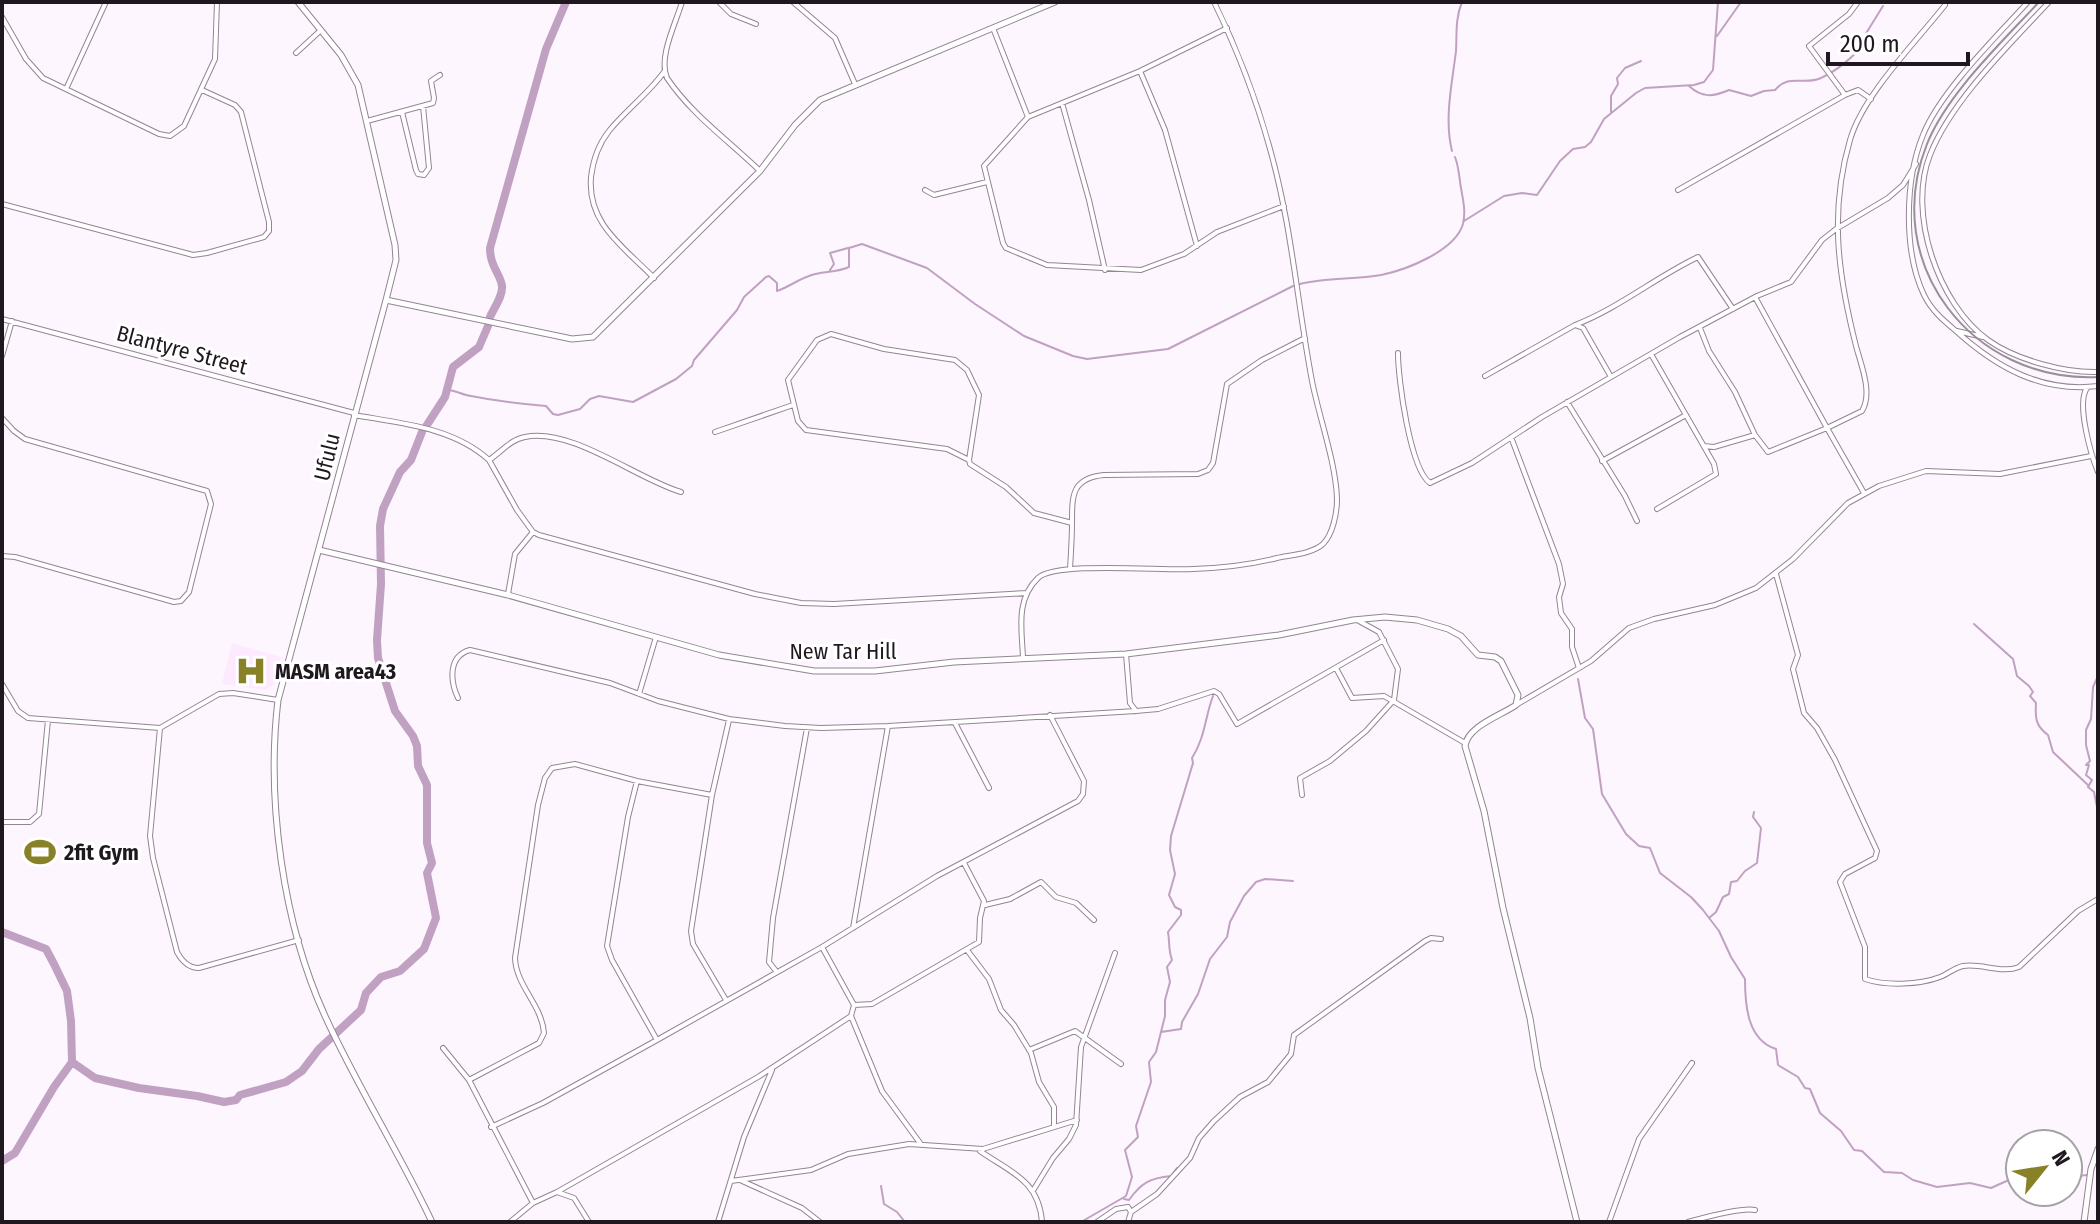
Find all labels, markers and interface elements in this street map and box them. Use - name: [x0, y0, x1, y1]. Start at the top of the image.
- scale bar: [1828, 16, 1968, 66]
- text: 200 m: [1840, 30, 1900, 58]
- street label: Blantyre Street: [114, 320, 251, 381]
- street label: Ufulu: [308, 430, 346, 484]
- street label: New Tar Hill: [789, 638, 897, 665]
- hospital icon: MASM area43: [234, 654, 268, 688]
- place label: MASM area43: [275, 658, 396, 685]
- sports icon: 2fit Gym: [23, 835, 57, 869]
- place label: 2fit Gym: [63, 839, 139, 866]
- north arrow: [2004, 1128, 2084, 1208]
- text: N: [2046, 1146, 2076, 1171]

